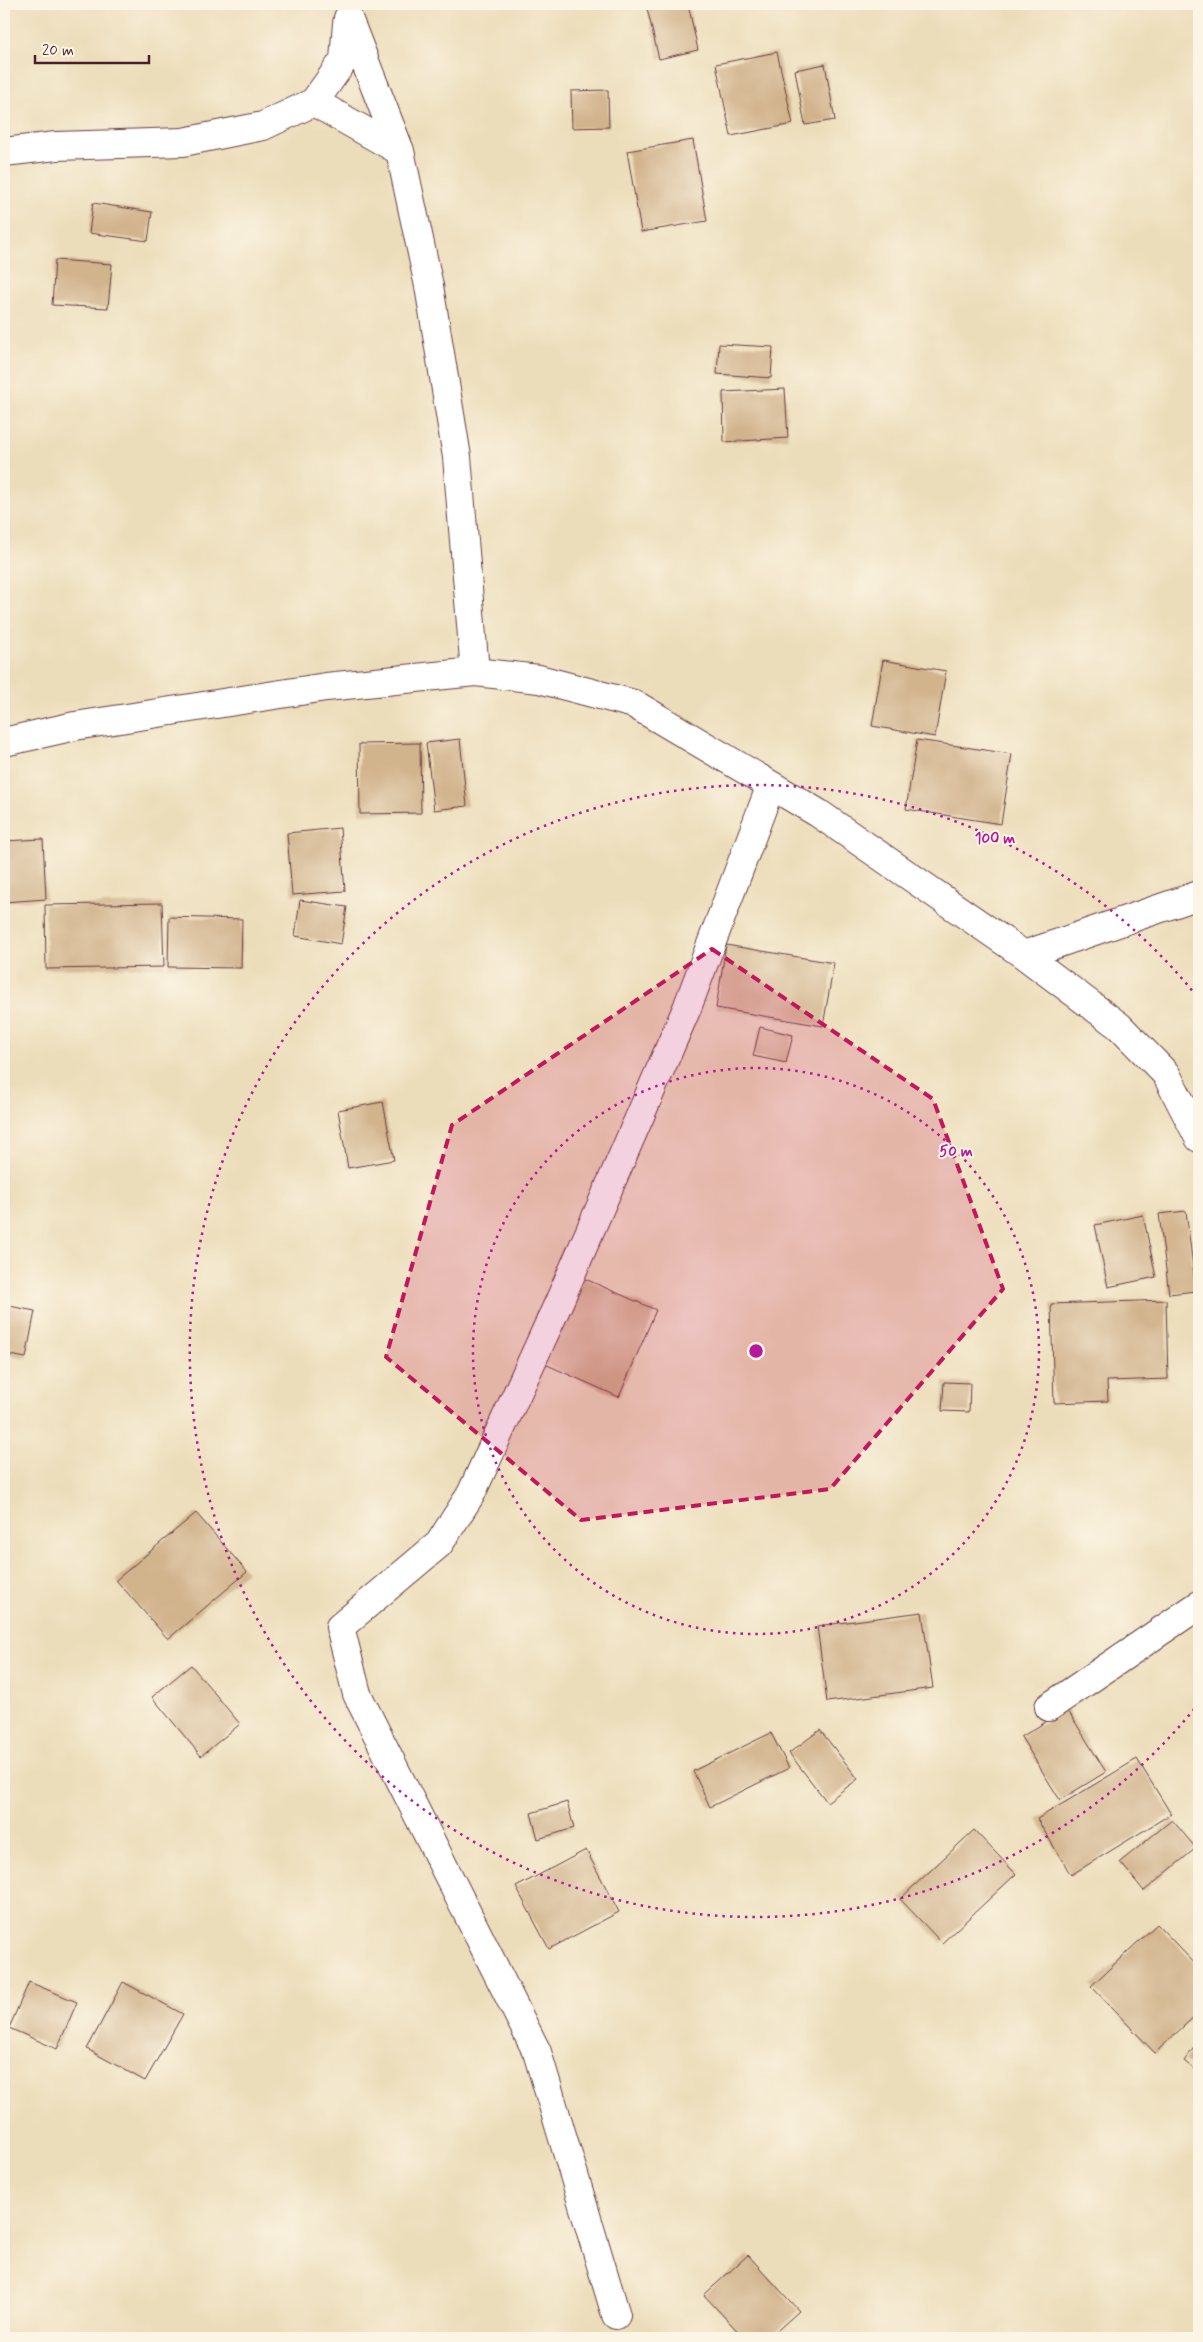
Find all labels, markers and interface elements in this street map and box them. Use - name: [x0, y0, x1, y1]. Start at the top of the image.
- scale bar: [35, 32, 149, 64]
- text: 20 m: [42, 41, 74, 61]
- text: 100 m: [975, 829, 1015, 849]
- text: 50 m: [939, 1142, 973, 1162]
- centre of rings: [747, 1342, 765, 1360]

